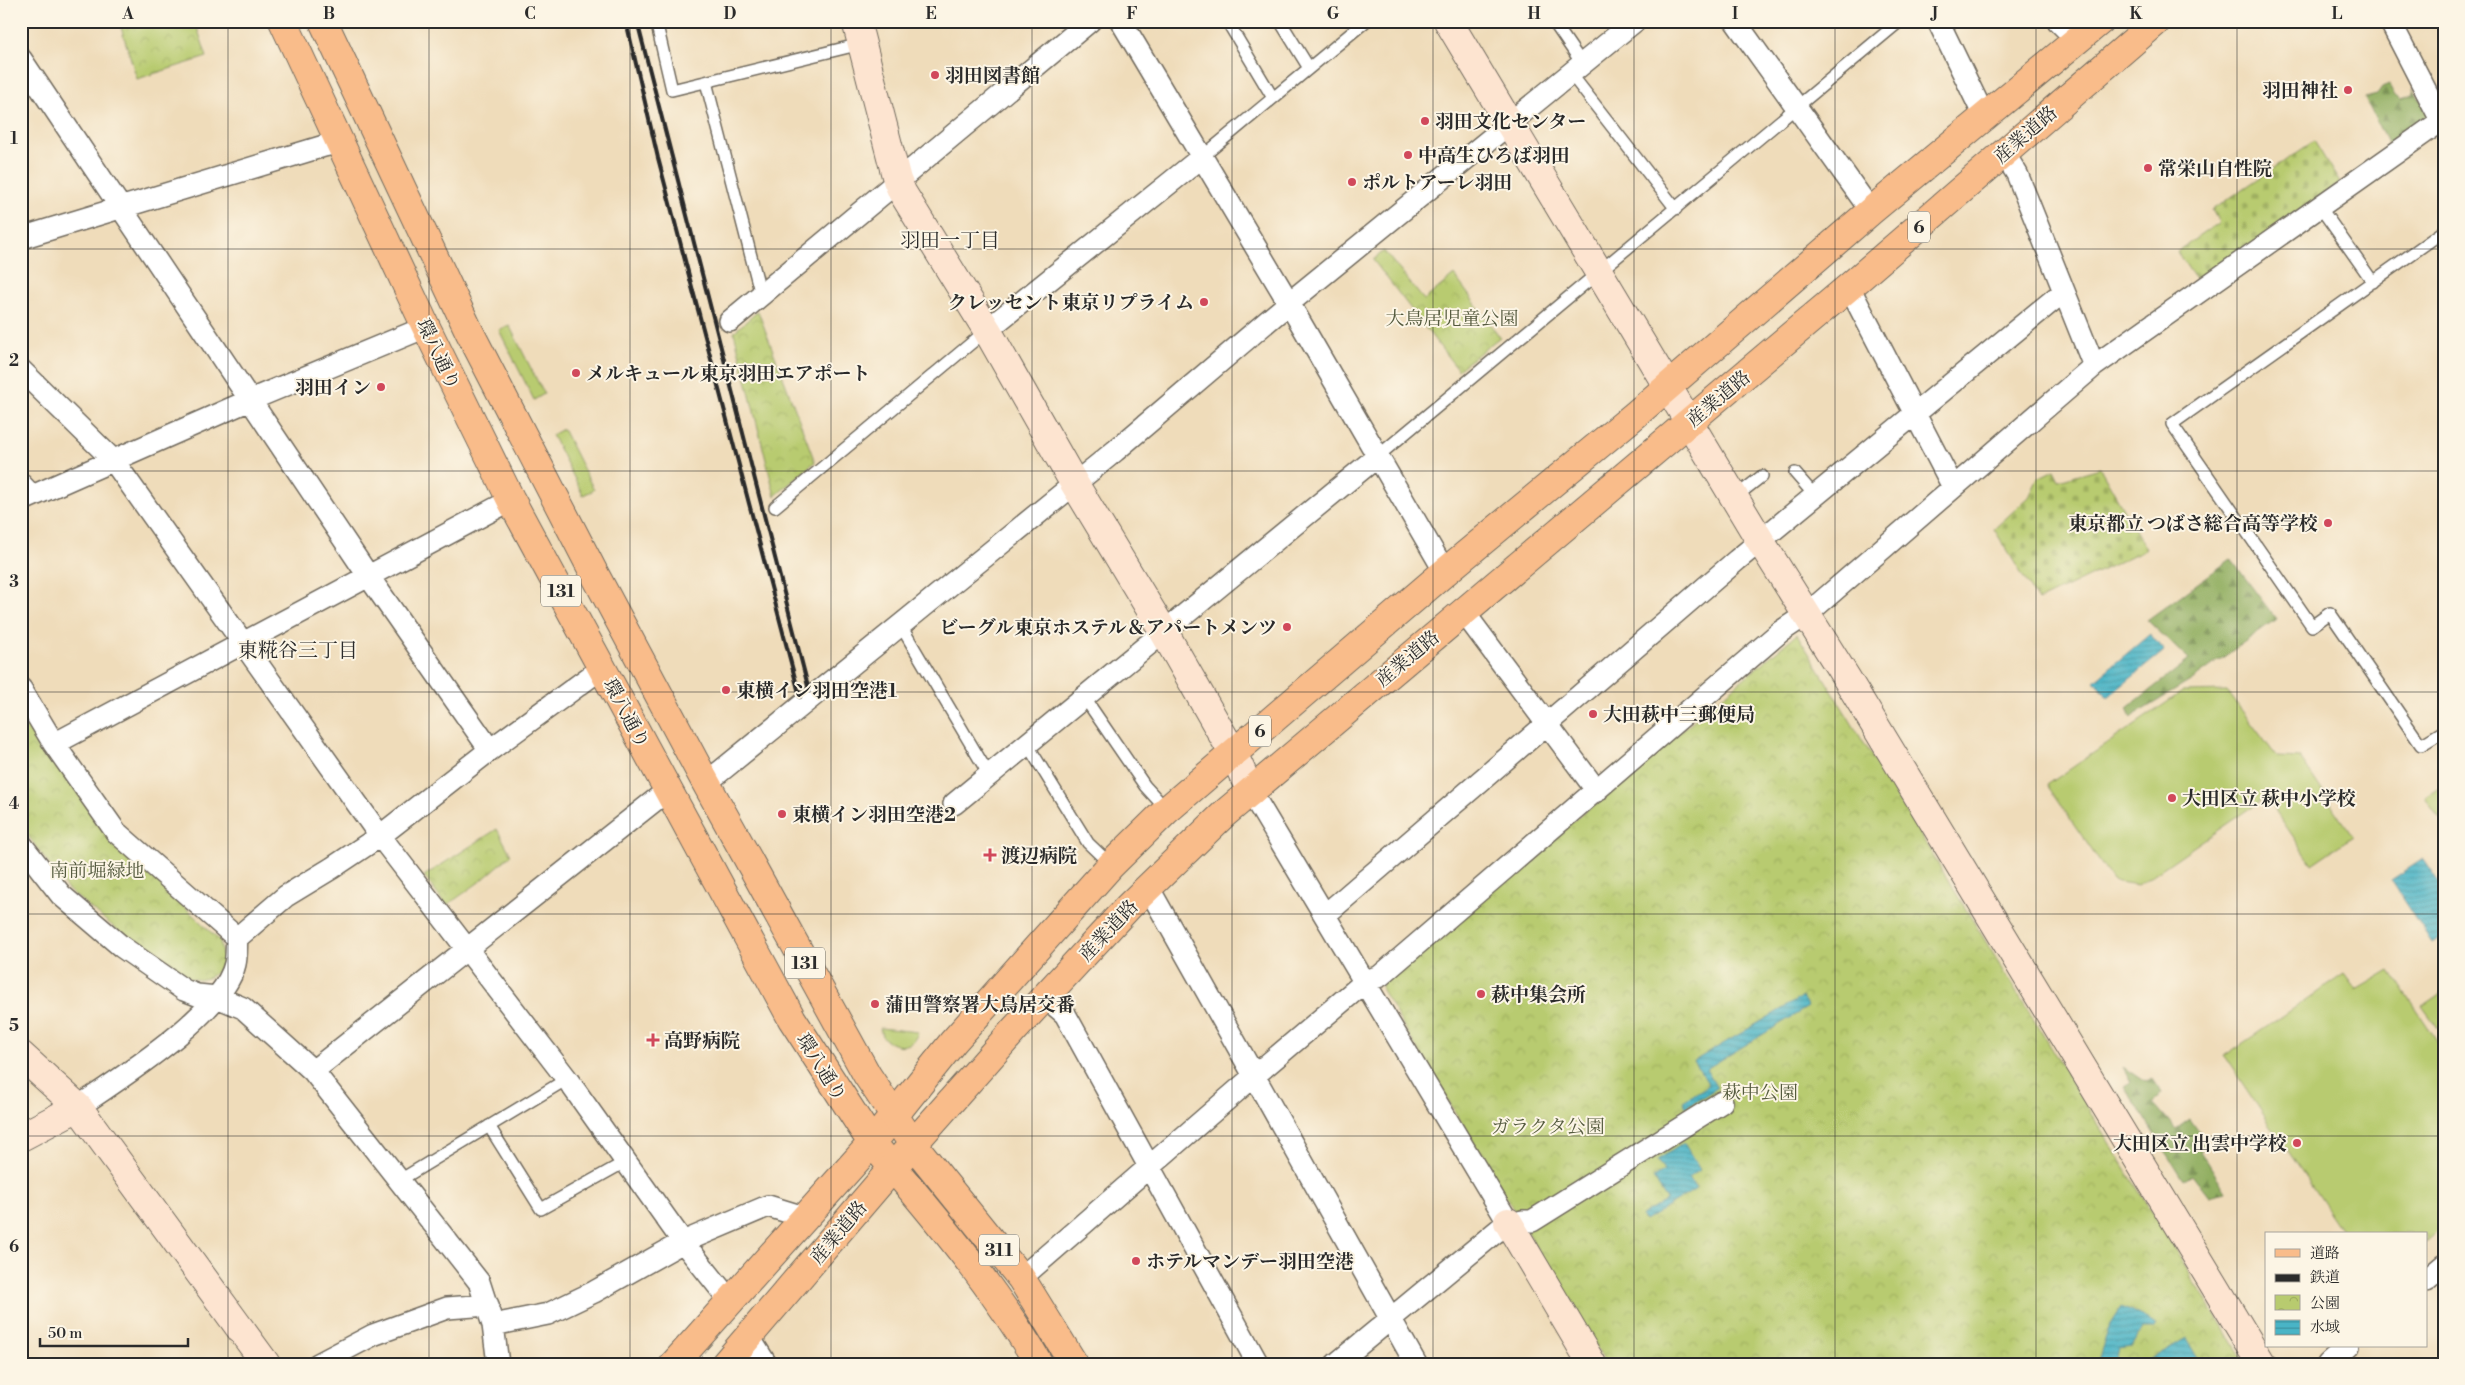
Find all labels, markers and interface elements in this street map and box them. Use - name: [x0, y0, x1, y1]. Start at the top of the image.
- text: A: [121, 4, 134, 24]
- text: B: [323, 4, 335, 24]
- text: C: [524, 4, 536, 24]
- text: D: [724, 4, 737, 24]
- text: E: [925, 4, 937, 24]
- text: F: [1126, 4, 1138, 24]
- text: G: [1327, 4, 1340, 24]
- text: H: [1527, 4, 1541, 24]
- text: I: [1732, 4, 1738, 24]
- text: J: [1930, 4, 1938, 24]
- text: K: [2130, 4, 2144, 24]
- text: L: [2332, 4, 2343, 24]
- place label: 羽田図書館: [945, 64, 1040, 88]
- marker: 羽田図書館: [929, 69, 941, 81]
- place label: 羽田神社: [2262, 79, 2338, 103]
- marker: 羽田神社: [2342, 84, 2354, 96]
- street label: 産業道路: [1989, 101, 2062, 169]
- place label: 羽田文化センター: [1435, 110, 1586, 134]
- marker: 羽田文化センター: [1419, 115, 1431, 127]
- text: 1: [10, 129, 18, 149]
- place label: 中高生ひろば羽田: [1418, 144, 1570, 168]
- marker: 中高生ひろば羽田: [1402, 149, 1414, 161]
- place label: 常栄山自性院: [2158, 157, 2272, 181]
- marker: 常栄山自性院: [2142, 162, 2154, 174]
- place label: ポルトアーレ羽田: [1362, 171, 1512, 195]
- marker: ポルトアーレ羽田: [1346, 176, 1358, 188]
- road number: 6: [1908, 212, 1930, 242]
- district label: 羽田一丁目: [900, 229, 1000, 254]
- place label: クレッセント東京リプライム: [948, 291, 1194, 315]
- marker: クレッセント東京リプライム: [1198, 296, 1210, 308]
- park label: 大鳥居児童公園: [1385, 307, 1519, 331]
- street label: 環八通り: [411, 315, 465, 394]
- text: 2: [9, 351, 19, 371]
- place label: メルキュール東京羽田エアポート: [586, 362, 871, 386]
- street label: 産業道路: [1682, 365, 1755, 432]
- marker: メルキュール東京羽田エアポート: [570, 367, 582, 379]
- place label: 羽田イン: [295, 376, 371, 400]
- marker: 羽田イン: [375, 381, 387, 393]
- place label: 東京都立 つばさ総合高等学校: [2068, 512, 2318, 536]
- marker: 東京都立 つばさ総合高等学校: [2322, 517, 2334, 529]
- text: 3: [9, 572, 19, 592]
- road number: 131: [541, 576, 581, 606]
- place label: ビーグル東京ホステル＆アパートメンツ: [939, 616, 1277, 640]
- marker: ビーグル東京ホステル＆アパートメンツ: [1281, 621, 1293, 633]
- street label: 産業道路: [1371, 625, 1444, 692]
- district label: 東糀谷三丁目: [238, 639, 358, 664]
- street label: 環八通り: [598, 674, 655, 753]
- place label: 東横イン羽田空港1: [736, 679, 897, 703]
- marker: 東横イン羽田空港1: [720, 684, 732, 696]
- place label: 大田萩中三郵便局: [1603, 703, 1755, 727]
- marker: 大田萩中三郵便局: [1587, 708, 1599, 720]
- road number: 6: [1249, 716, 1271, 746]
- place label: 大田区立 萩中小学校: [2182, 787, 2356, 811]
- marker: 大田区立 萩中小学校: [2166, 792, 2178, 804]
- text: 4: [9, 794, 20, 814]
- place label: 東横イン羽田空港2: [792, 803, 956, 827]
- marker: 東横イン羽田空港2: [776, 808, 788, 820]
- place label: 渡辺病院: [1001, 844, 1077, 868]
- marker: 渡辺病院: [983, 848, 997, 862]
- park label: 南前堀緑地: [49, 859, 145, 883]
- street label: 産業道路: [1074, 895, 1143, 967]
- road number: 131: [785, 948, 825, 978]
- place label: 萩中集会所: [1491, 983, 1586, 1007]
- marker: 萩中集会所: [1475, 988, 1487, 1000]
- place label: 蒲田警察署大鳥居交番: [885, 993, 1075, 1017]
- marker: 蒲田警察署大鳥居交番: [869, 998, 881, 1010]
- text: 5: [9, 1016, 19, 1036]
- place label: 高野病院: [664, 1029, 740, 1053]
- street label: 環八通り: [791, 1029, 851, 1106]
- marker: 高野病院: [646, 1033, 660, 1047]
- park label: 萩中公園: [1722, 1081, 1798, 1105]
- park label: ガラクタ公園: [1491, 1115, 1605, 1139]
- place label: 大田区立 出雲中学校: [2113, 1132, 2287, 1156]
- marker: 大田区立 出雲中学校: [2291, 1137, 2303, 1149]
- street label: 産業道路: [805, 1196, 872, 1269]
- legend: [2265, 1232, 2428, 1348]
- road number: 311: [979, 1234, 1019, 1266]
- text: 6: [9, 1237, 19, 1257]
- text: 道路: [2310, 1244, 2340, 1263]
- place label: ホテルマンデー羽田空港: [1146, 1250, 1354, 1274]
- marker: ホテルマンデー羽田空港: [1130, 1255, 1142, 1267]
- text: 鉄道: [2310, 1268, 2340, 1287]
- text: 公園: [2310, 1294, 2340, 1313]
- scale bar: [40, 1315, 188, 1347]
- text: 水域: [2310, 1318, 2340, 1337]
- text: 50 m: [48, 1324, 82, 1343]

